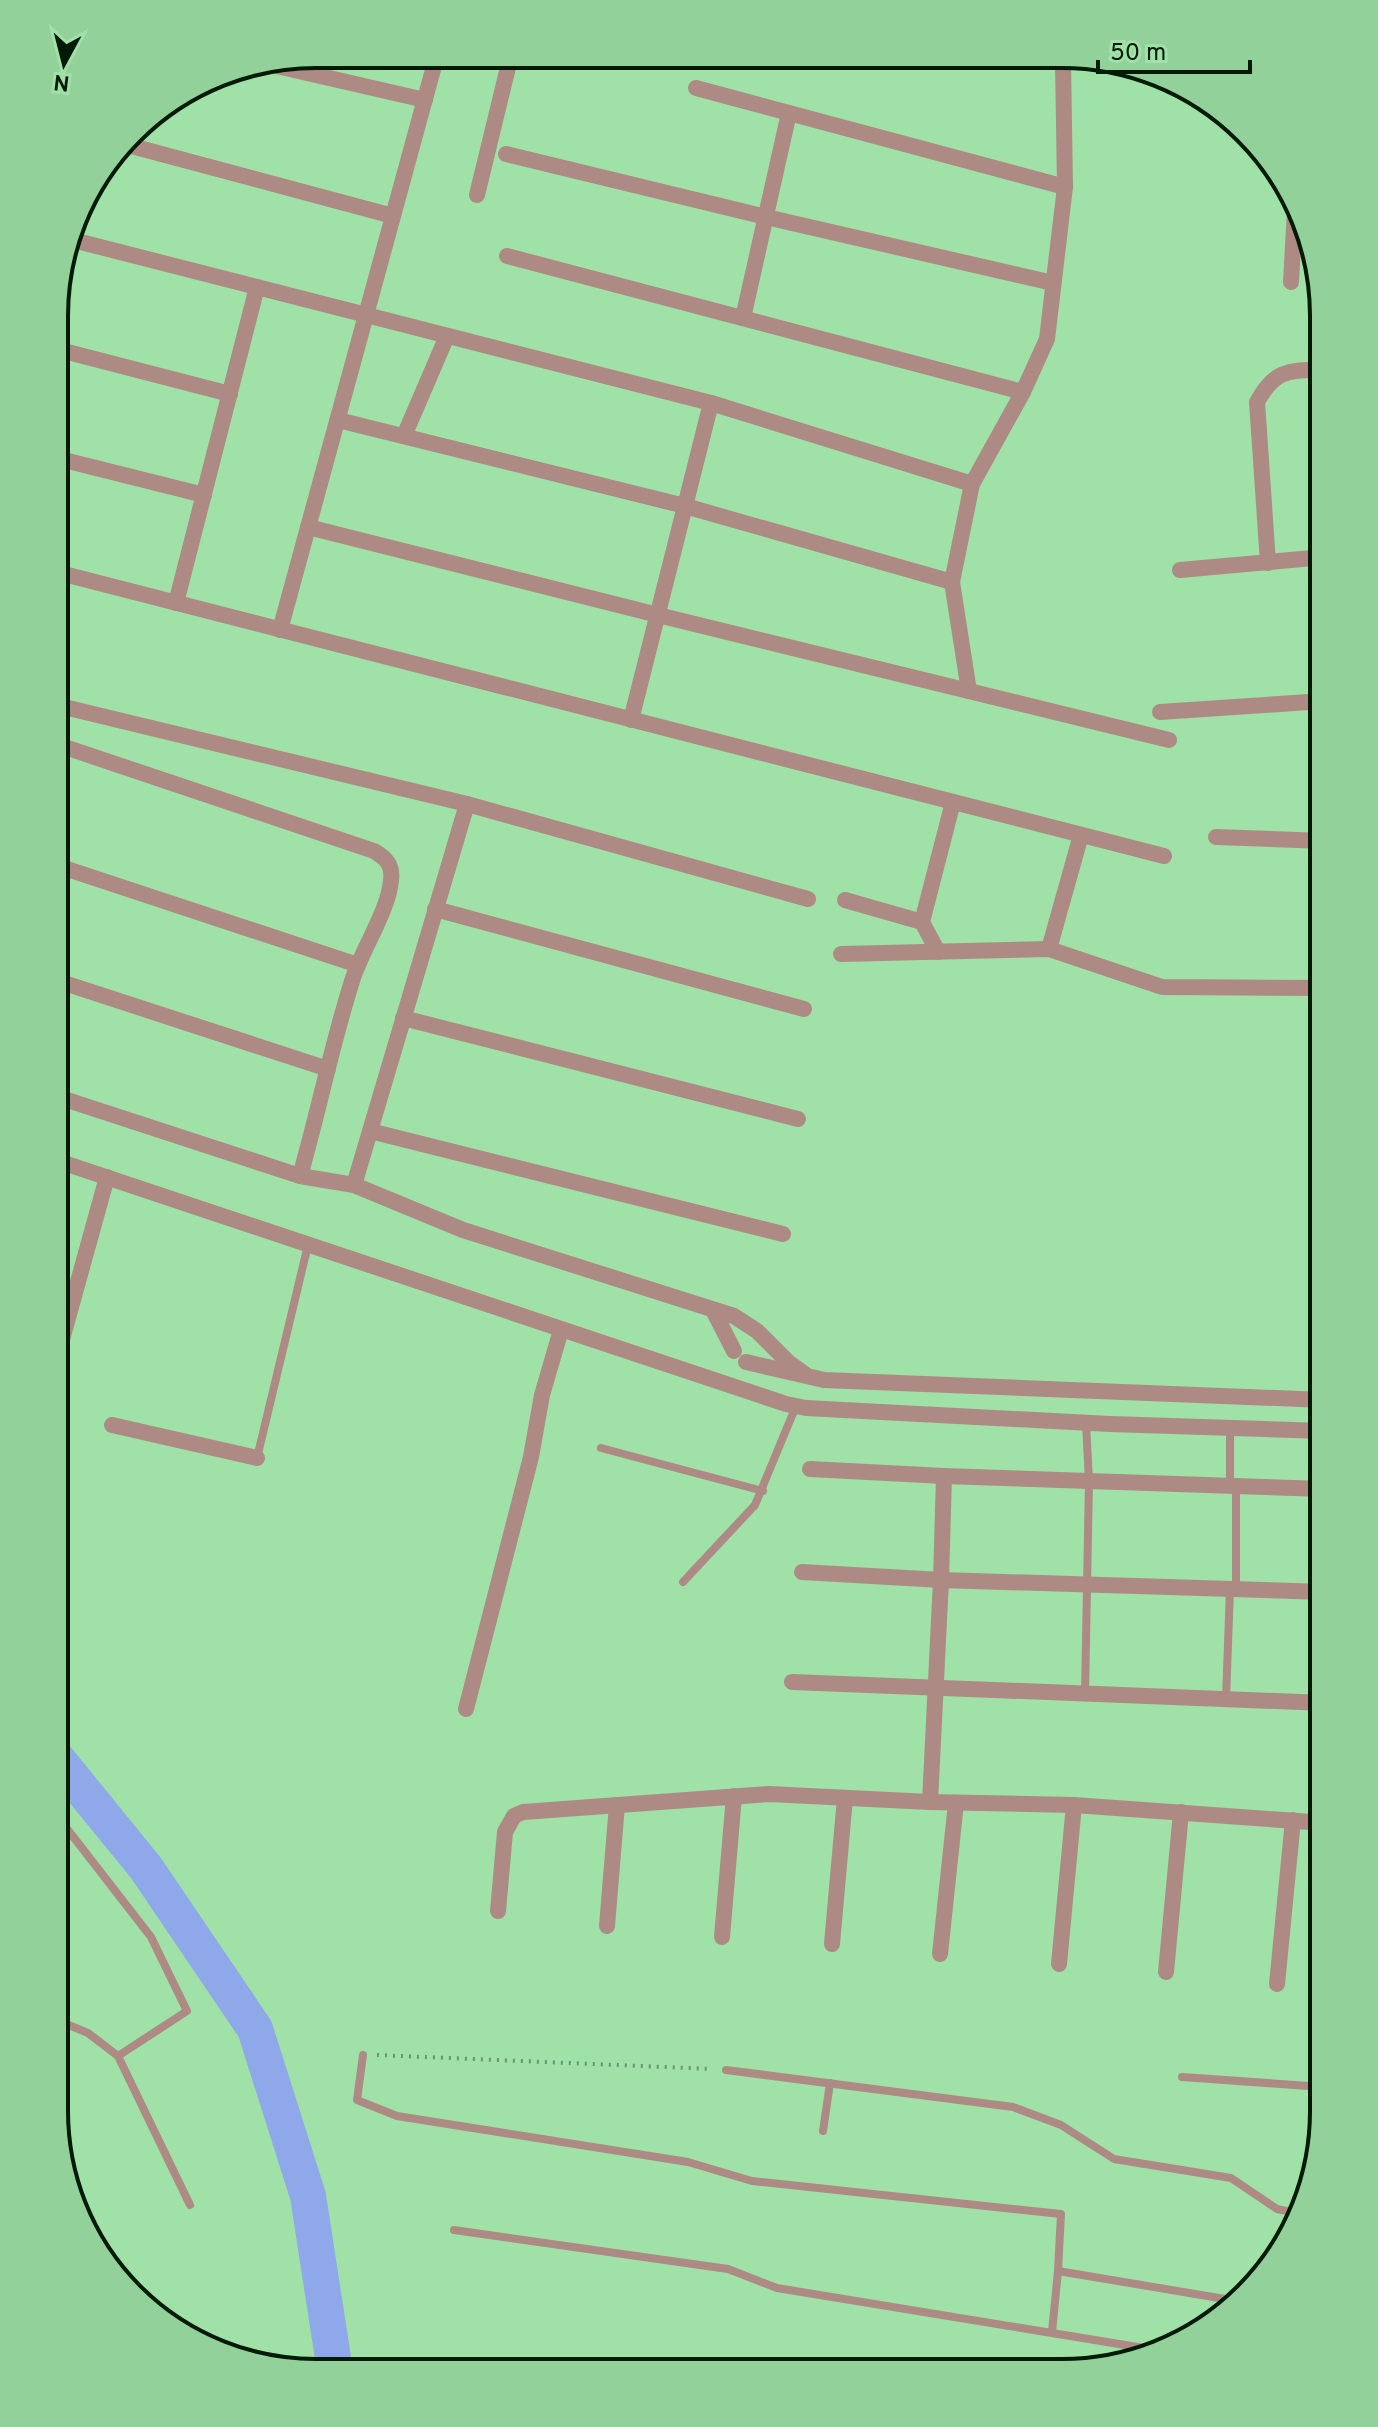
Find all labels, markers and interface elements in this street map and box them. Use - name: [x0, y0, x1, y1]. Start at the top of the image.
- north arrow: [24, 24, 104, 104]
- scale bar: [1098, 24, 1250, 74]
- text: 50 m: [1110, 39, 1166, 69]
- text: N: [52, 67, 71, 96]

